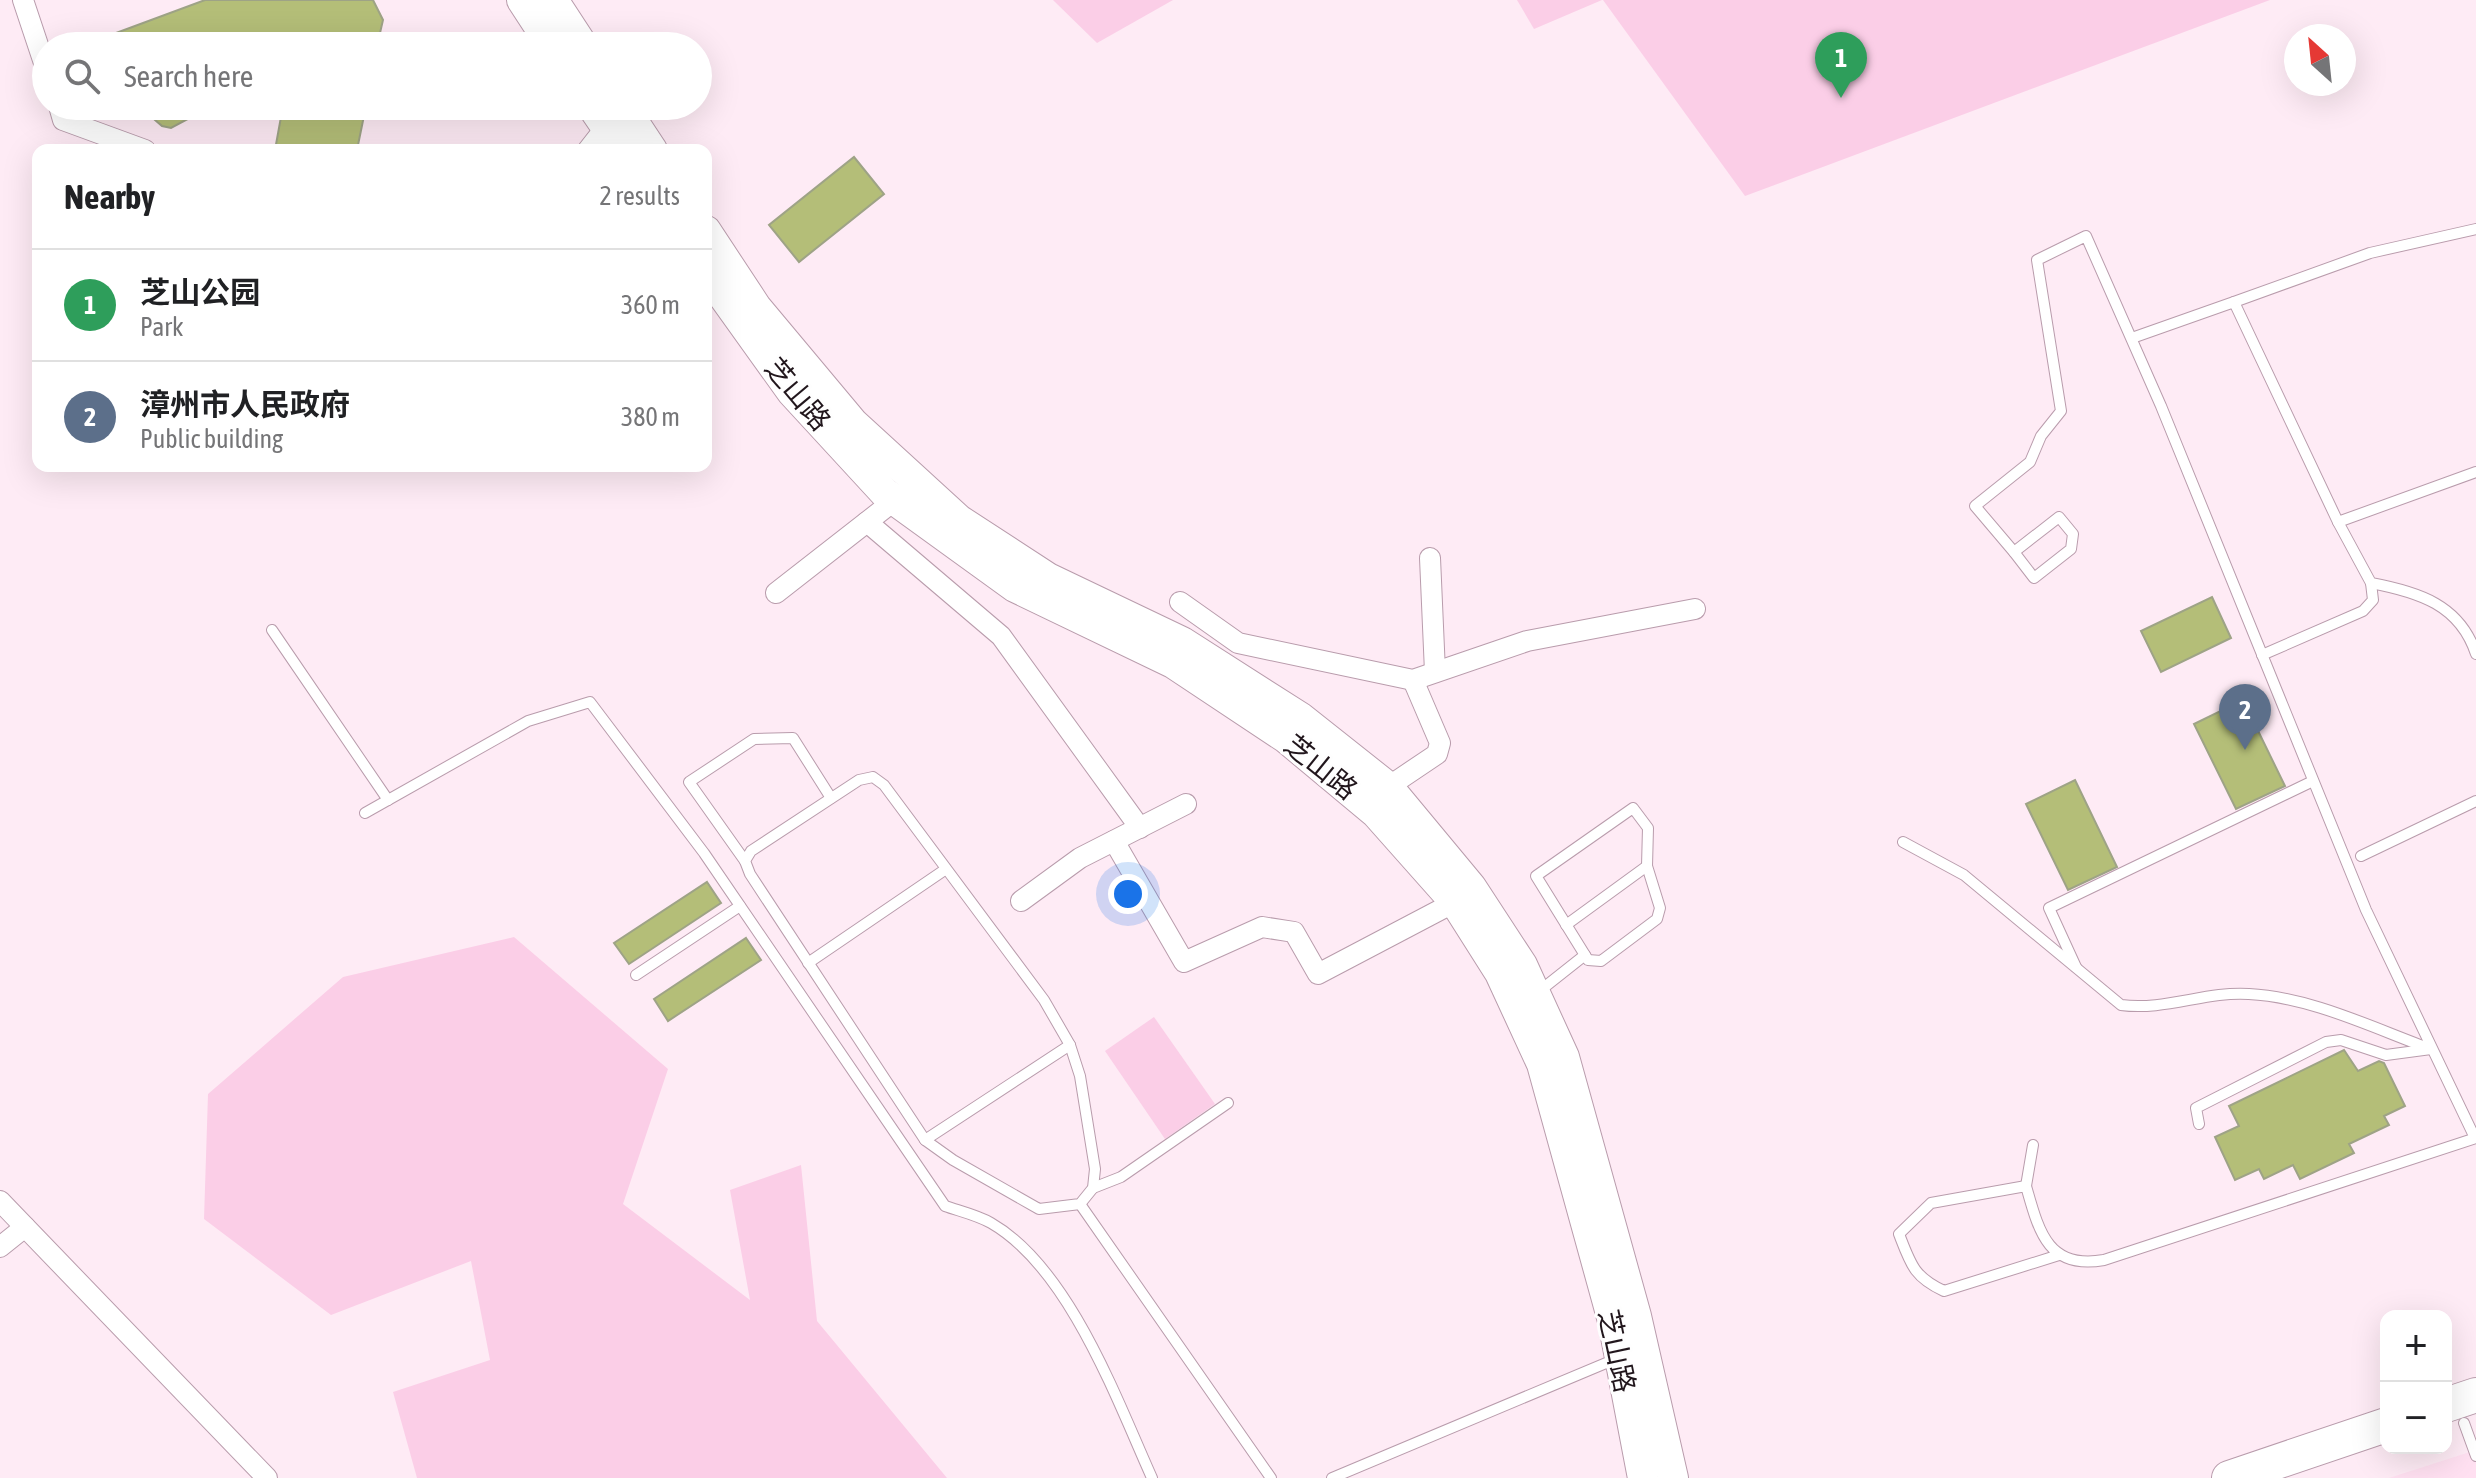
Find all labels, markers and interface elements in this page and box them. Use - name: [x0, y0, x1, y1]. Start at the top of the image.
- north arrow: [2284, 24, 2356, 96]
- search box: [32, 32, 712, 120]
- pin: 1: [1815, 32, 1867, 98]
- icon: search: [60, 54, 104, 98]
- text: Search here: [124, 59, 253, 93]
- text: Nearby: [64, 177, 155, 216]
- text: 2 results: [599, 181, 680, 211]
- text: 芝山公园: [140, 275, 260, 309]
- text: 1: [84, 290, 96, 320]
- text: 360 m: [621, 290, 680, 320]
- text: Park: [140, 312, 183, 342]
- street label: 芝山路: [759, 352, 837, 436]
- text: 漳州市人民政府: [140, 387, 350, 421]
- text: 2: [84, 402, 96, 432]
- text: 380 m: [621, 402, 680, 432]
- text: Public building: [140, 424, 283, 454]
- pin: 2: [2219, 684, 2271, 750]
- street label: 芝山路: [1278, 728, 1364, 806]
- your location: [1108, 874, 1148, 914]
- street label: 芝山路: [1593, 1307, 1641, 1395]
- map controls: [2380, 1310, 2452, 1454]
- button: +: [2380, 1310, 2452, 1382]
- button: −: [2380, 1382, 2452, 1454]

